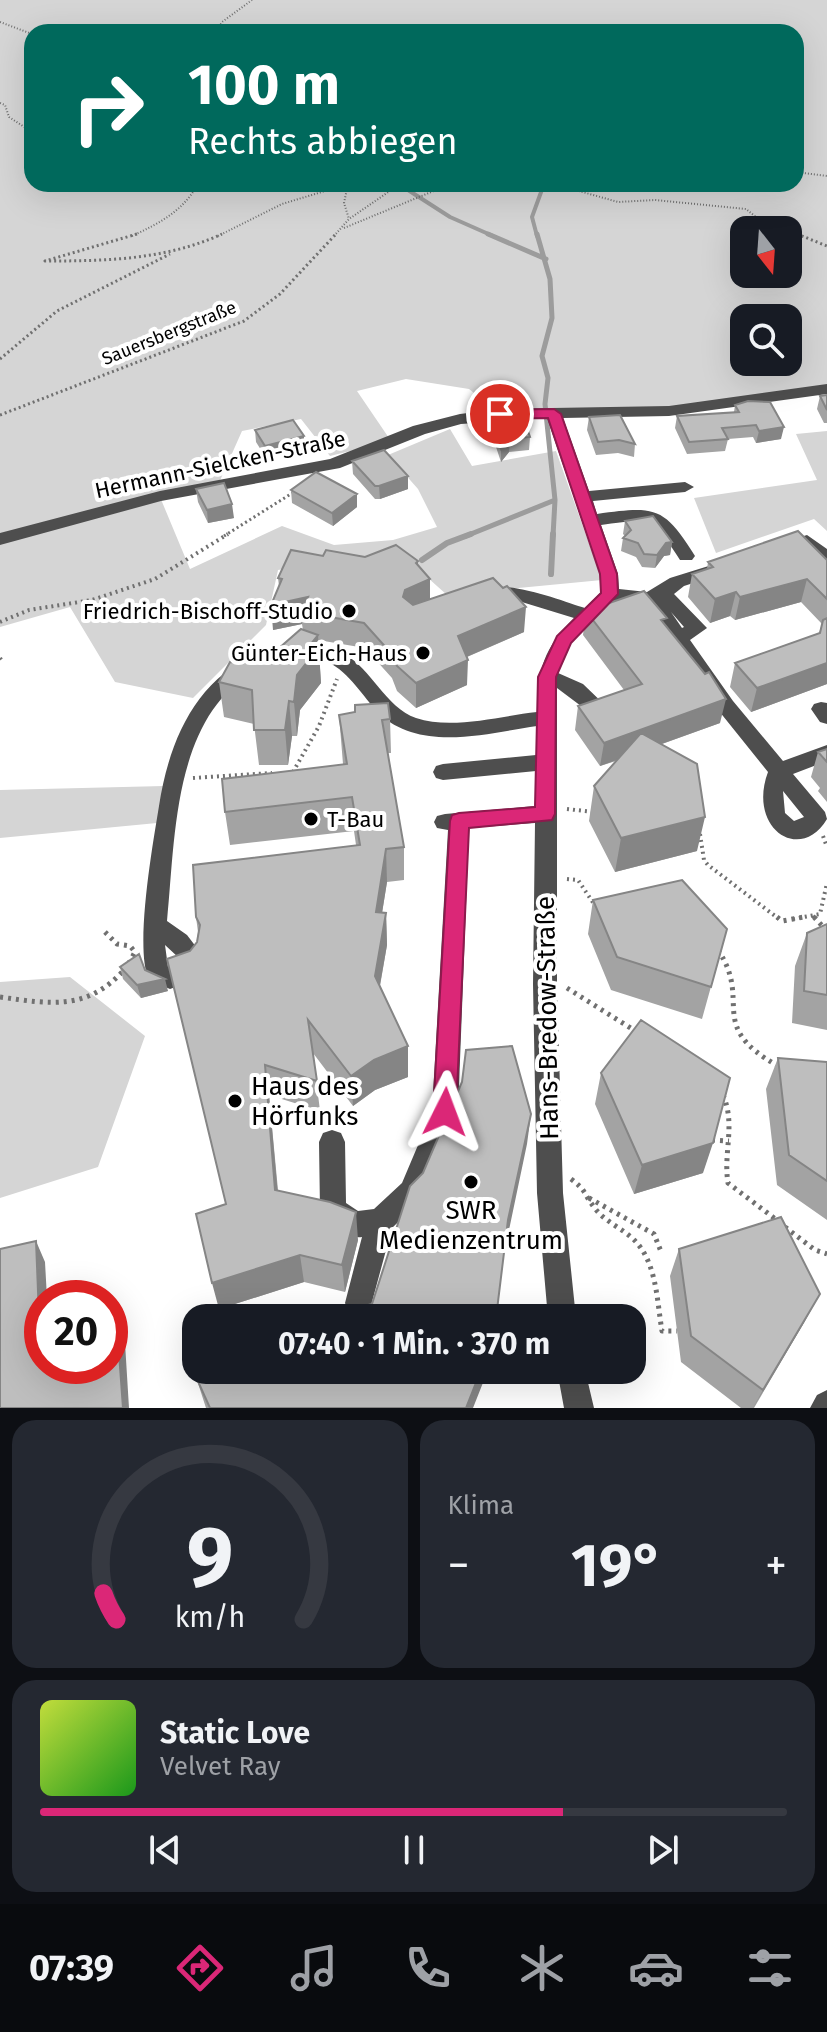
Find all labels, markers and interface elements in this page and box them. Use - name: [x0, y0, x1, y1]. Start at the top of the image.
- text: 100 m: [188, 52, 340, 119]
- icon: right: [56, 56, 160, 160]
- text: Rechts abbiegen: [188, 120, 458, 164]
- north arrow: [730, 216, 802, 288]
- map controls: [730, 216, 802, 376]
- street label: Sauersbergstraße: [99, 296, 239, 370]
- button: search: [730, 304, 802, 376]
- pin: [466, 380, 534, 448]
- icon: arrive: [478, 392, 522, 436]
- street label: Hermann-Sielcken-Straße: [92, 425, 348, 504]
- place label: Friedrich-Bischoff-Studio: [83, 598, 333, 625]
- marker: Friedrich-Bischoff-Studio: [340, 602, 358, 620]
- place label: Günter-Eich-Haus: [231, 640, 407, 667]
- marker: Günter-Eich-Haus: [414, 644, 432, 662]
- place label: T-Bau: [327, 806, 384, 833]
- marker: T-Bau: [302, 810, 320, 828]
- street label: Hans-Bredow-Straße: [530, 896, 565, 1140]
- position arrow: [403, 1070, 487, 1154]
- place label: Haus des Hörfunks: [251, 1071, 359, 1132]
- marker: Haus des Hörfunks: [226, 1092, 244, 1110]
- marker: SWR Medienzentrum: [462, 1173, 480, 1191]
- place label: SWR Medienzentrum: [379, 1195, 563, 1256]
- speed limit sign: 20: [24, 1280, 128, 1384]
- text: 07:40 · 1 Min. · 370 m: [278, 1326, 550, 1362]
- text: Klima: [448, 1490, 514, 1521]
- text: 9: [186, 1508, 233, 1608]
- text: 19°: [571, 1530, 664, 1602]
- text: −: [448, 1539, 470, 1592]
- text: +: [765, 1539, 787, 1592]
- text: km/h: [174, 1600, 245, 1635]
- text: Static Love: [160, 1715, 310, 1751]
- text: Velvet Ray: [160, 1751, 280, 1782]
- icon: previous: [143, 1828, 187, 1872]
- icon: pause: [392, 1828, 436, 1872]
- icon: next: [641, 1828, 685, 1872]
- icon: directions: [172, 1940, 228, 1996]
- icon: music: [286, 1940, 342, 1996]
- icon: phone: [400, 1940, 456, 1996]
- icon: climate: [514, 1940, 570, 1996]
- icon: car: [628, 1940, 684, 1996]
- icon: filters: [742, 1940, 798, 1996]
- text: 07:39: [29, 1946, 114, 1990]

